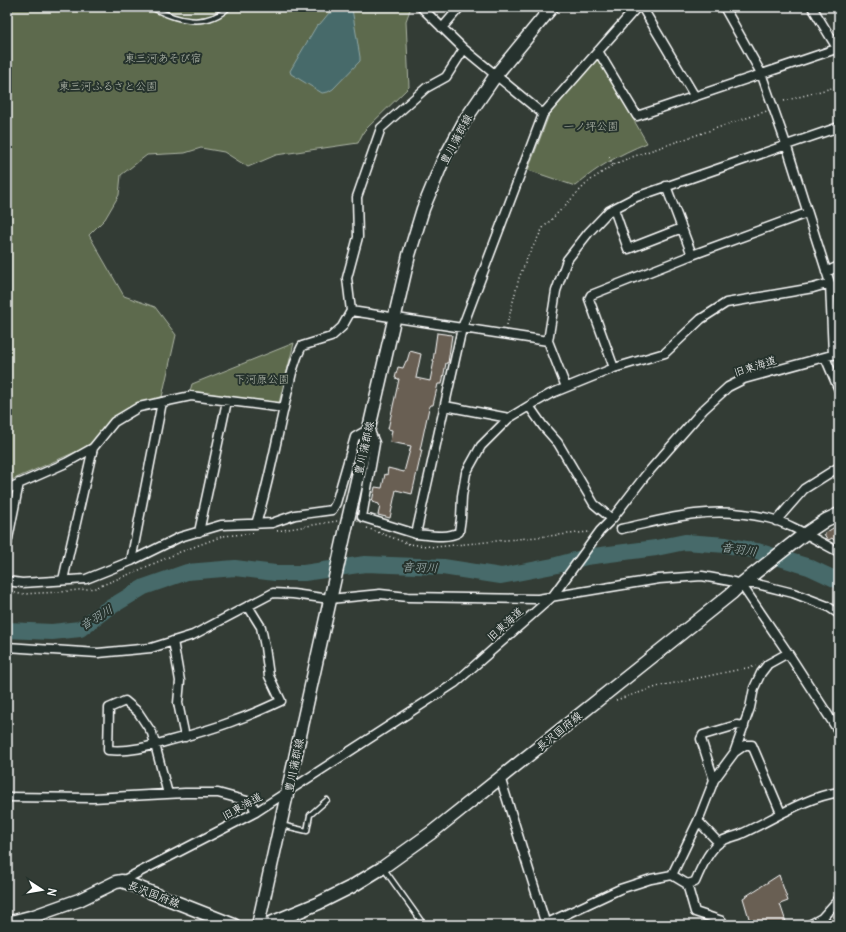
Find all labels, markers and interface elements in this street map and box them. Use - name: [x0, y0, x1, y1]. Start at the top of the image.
- park label: 東三河あそび宿: [125, 51, 202, 65]
- park label: 東三河ふるさと公園: [59, 79, 157, 93]
- street label: 豊川蒲郡線: [437, 111, 475, 167]
- park label: 一ノ坪公園: [564, 119, 619, 133]
- street label: 旧東海道: [732, 353, 778, 379]
- park label: 下河原公園: [235, 372, 290, 386]
- street label: 豊川蒲郡線: [351, 420, 377, 476]
- water label: 音羽川: [720, 539, 758, 559]
- water label: 音羽川: [402, 559, 438, 575]
- water label: 音羽川: [77, 601, 115, 633]
- street label: 旧東海道: [484, 604, 526, 644]
- street label: 長沢国府線: [533, 708, 585, 754]
- street label: 豊川蒲郡線: [281, 737, 307, 793]
- street label: 旧東海道: [219, 789, 265, 823]
- north arrow: [22, 870, 62, 910]
- street label: 長沢国府線: [126, 878, 182, 910]
- text: N: [44, 887, 59, 897]

